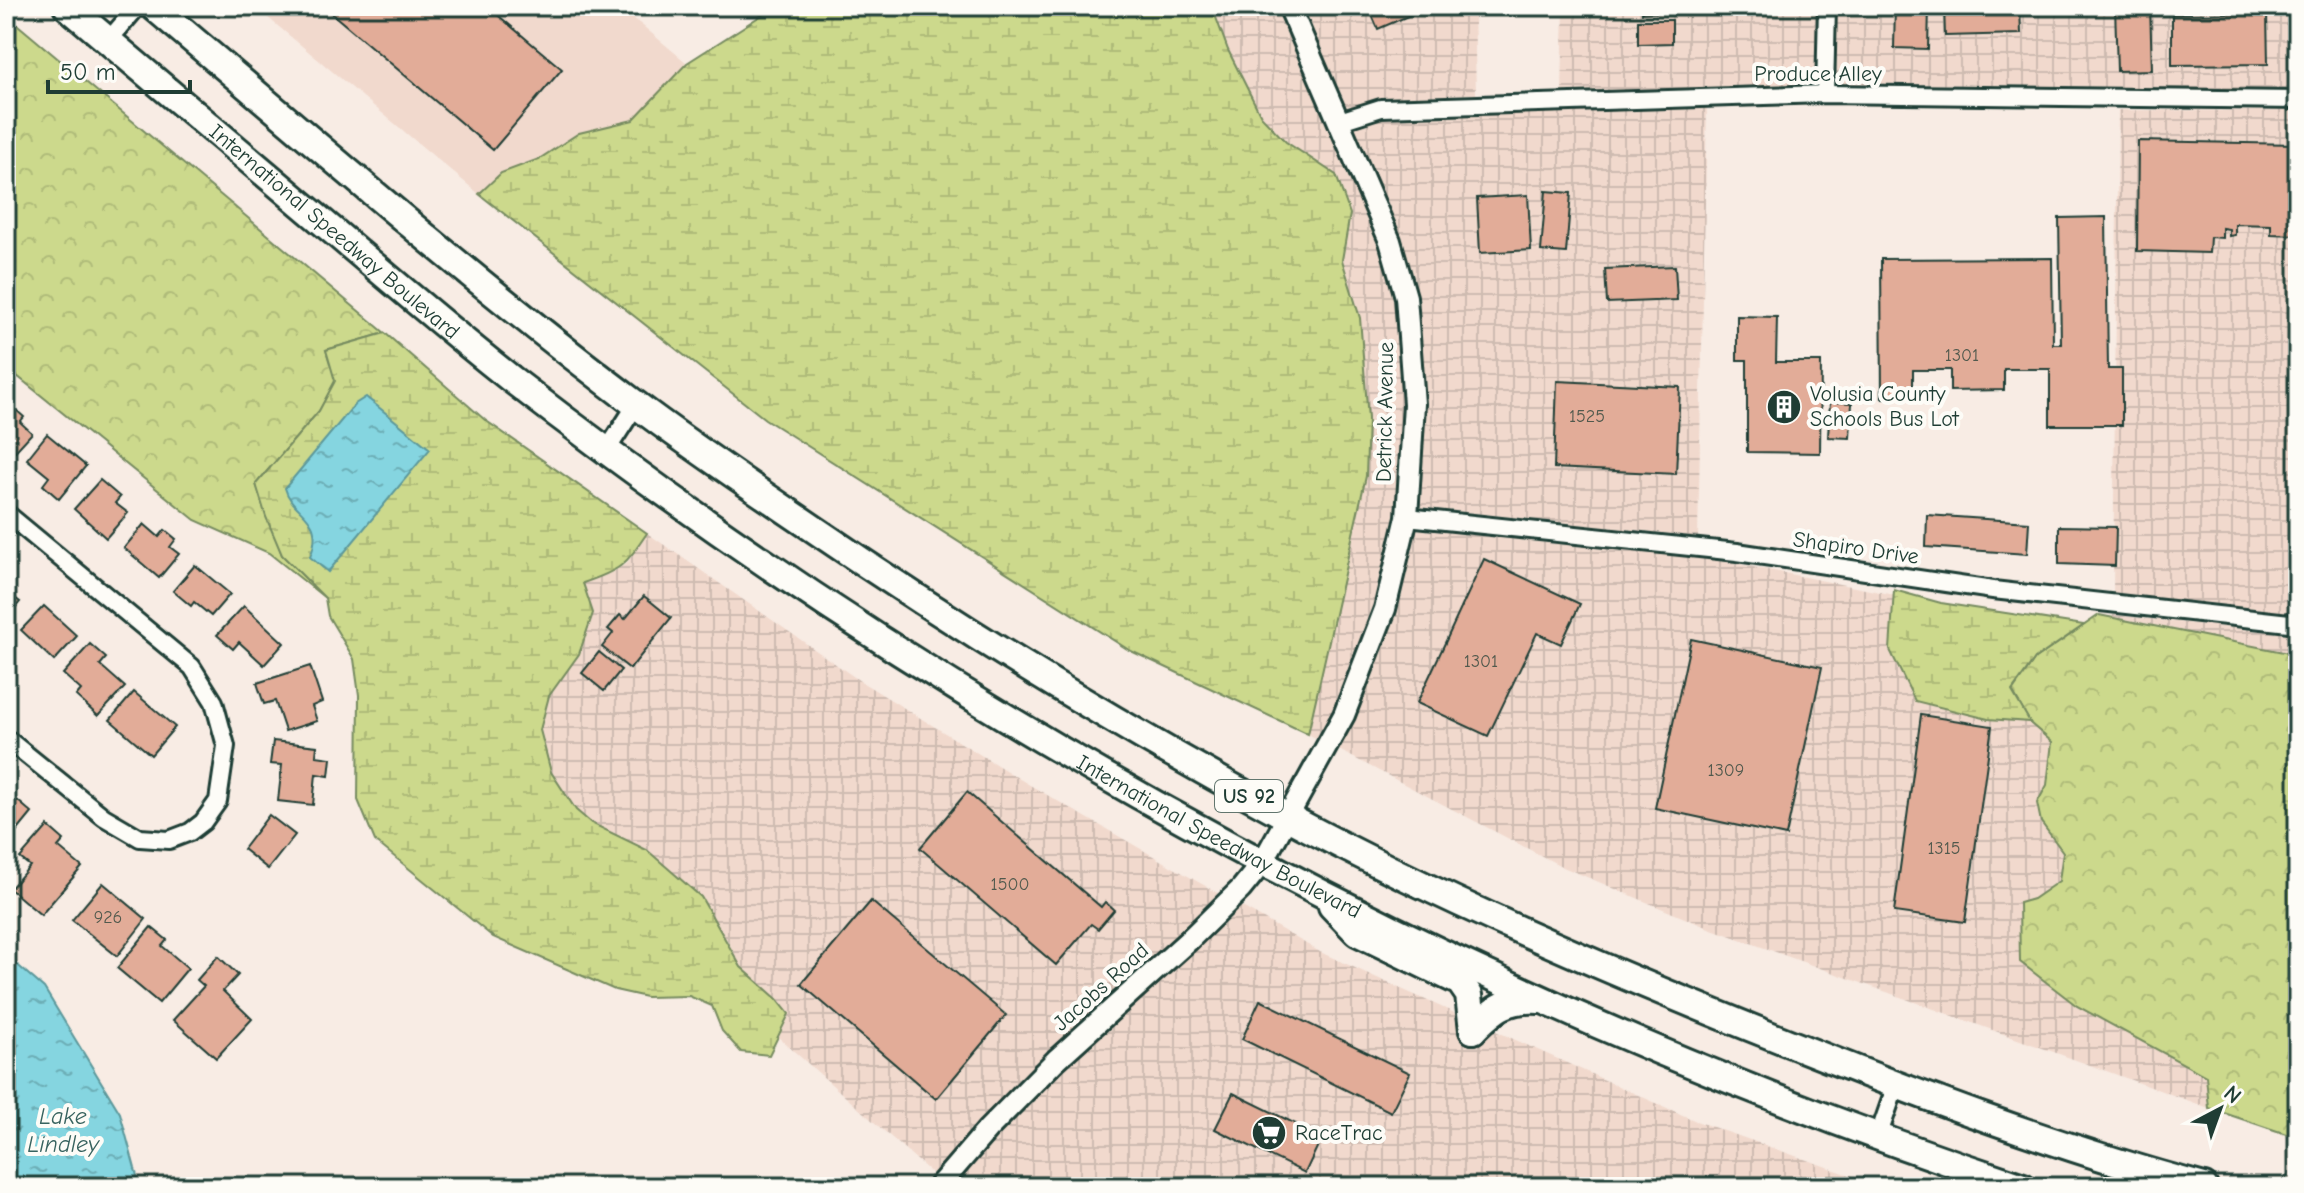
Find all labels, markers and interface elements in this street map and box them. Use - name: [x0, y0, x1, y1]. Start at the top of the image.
- scale bar: [48, 44, 190, 94]
- text: 50 m: [60, 58, 116, 86]
- street label: Produce Alley: [1754, 61, 1882, 87]
- street label: International Speedway Boulevard: [204, 119, 465, 345]
- street label: Detrick Avenue: [1371, 342, 1399, 482]
- house number: 1301: [1945, 345, 1979, 366]
- place label: Volusia County Schools Bus Lot: [1810, 381, 1960, 432]
- building icon: Volusia County Schools Bus Lot: [1765, 388, 1803, 426]
- house number: 1525: [1569, 406, 1605, 427]
- street label: Shapiro Drive: [1791, 526, 1921, 570]
- house number: 1301: [1464, 651, 1498, 672]
- street label: International Speedway Boulevard: [1072, 749, 1365, 924]
- house number: 1309: [1708, 760, 1744, 781]
- road number: US 92: [1215, 780, 1283, 812]
- house number: 1315: [1927, 838, 1961, 859]
- house number: 1500: [991, 874, 1029, 895]
- house number: 926: [94, 907, 122, 928]
- street label: Jacobs Road: [1048, 937, 1154, 1037]
- north arrow: [2180, 1069, 2260, 1149]
- text: N: [2219, 1080, 2246, 1109]
- water label: Lake Lindley: [27, 1102, 100, 1158]
- supermarket icon: RaceTrac: [1250, 1114, 1288, 1152]
- place label: RaceTrac: [1295, 1120, 1383, 1146]

